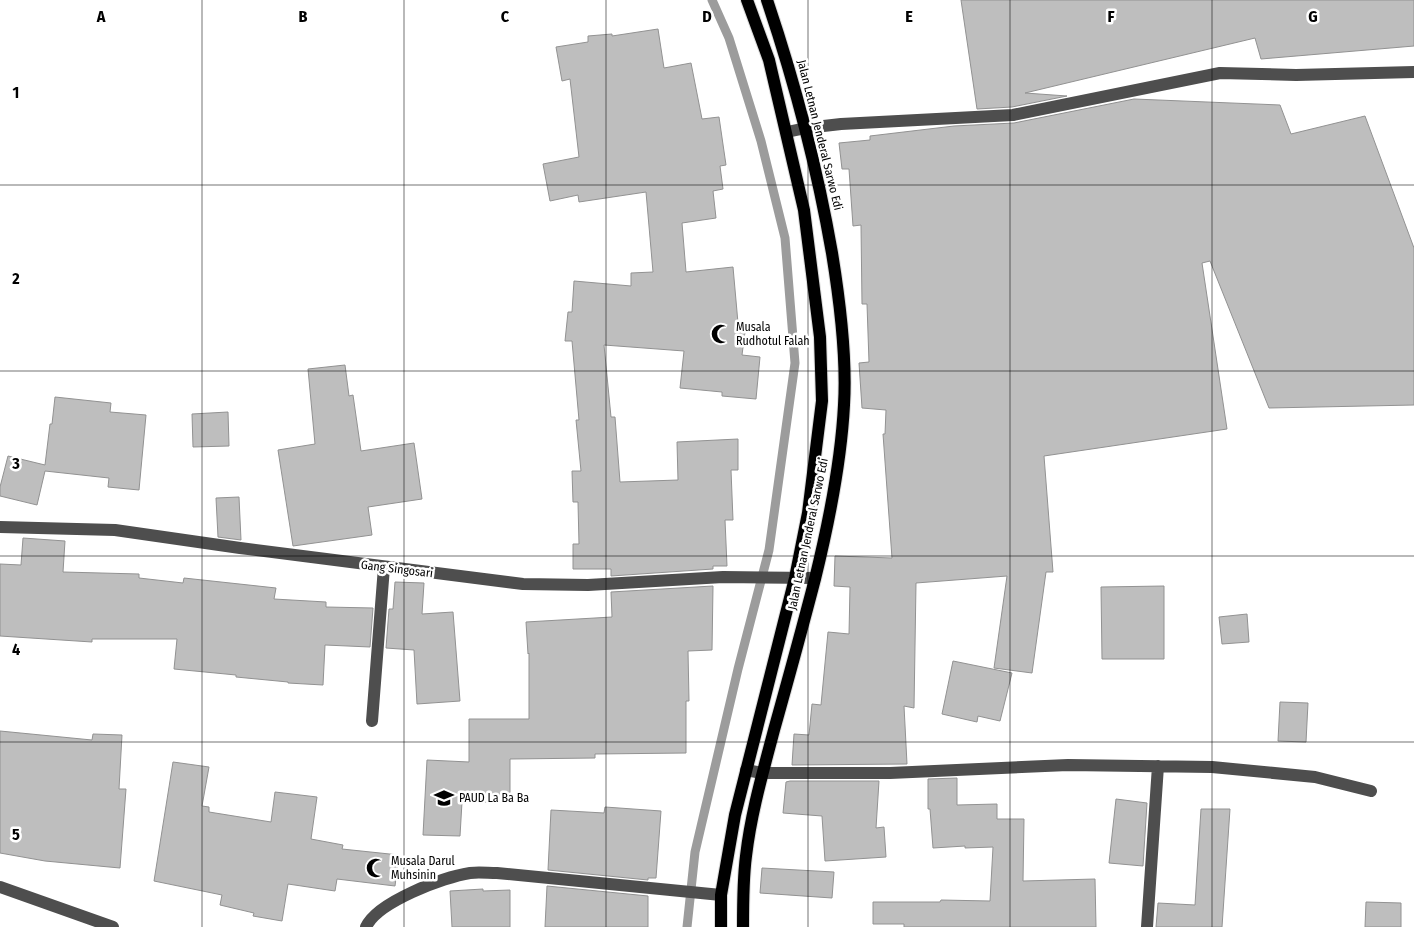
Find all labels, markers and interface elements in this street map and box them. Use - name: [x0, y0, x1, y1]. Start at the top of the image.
- text: A: [96, 7, 106, 26]
- text: B: [299, 7, 308, 26]
- text: C: [501, 7, 510, 26]
- text: D: [702, 7, 712, 26]
- text: E: [905, 7, 913, 26]
- text: F: [1107, 7, 1115, 26]
- text: G: [1308, 7, 1318, 26]
- street label: Jalan Letnan Jenderal Sarwo Edi: [794, 58, 846, 212]
- text: 1: [13, 83, 19, 102]
- text: 2: [11, 269, 20, 288]
- place label: Musala Rudhotul Falah: [736, 320, 810, 348]
- mosque icon: Musala Rudhotul Falah: [710, 323, 732, 345]
- text: 3: [11, 454, 20, 473]
- street label: Jalan Letnan Jenderal Sarwo Edi: [785, 457, 831, 611]
- street label: Gang Singosari: [360, 558, 434, 580]
- text: 4: [12, 640, 20, 659]
- school or university icon: PAUD La Ba Ba: [433, 787, 455, 809]
- place label: PAUD La Ba Ba: [459, 791, 529, 805]
- text: 5: [12, 825, 20, 844]
- place label: Musala Darul Muhsinin: [391, 854, 455, 882]
- mosque icon: Musala Darul Muhsinin: [365, 857, 387, 879]

